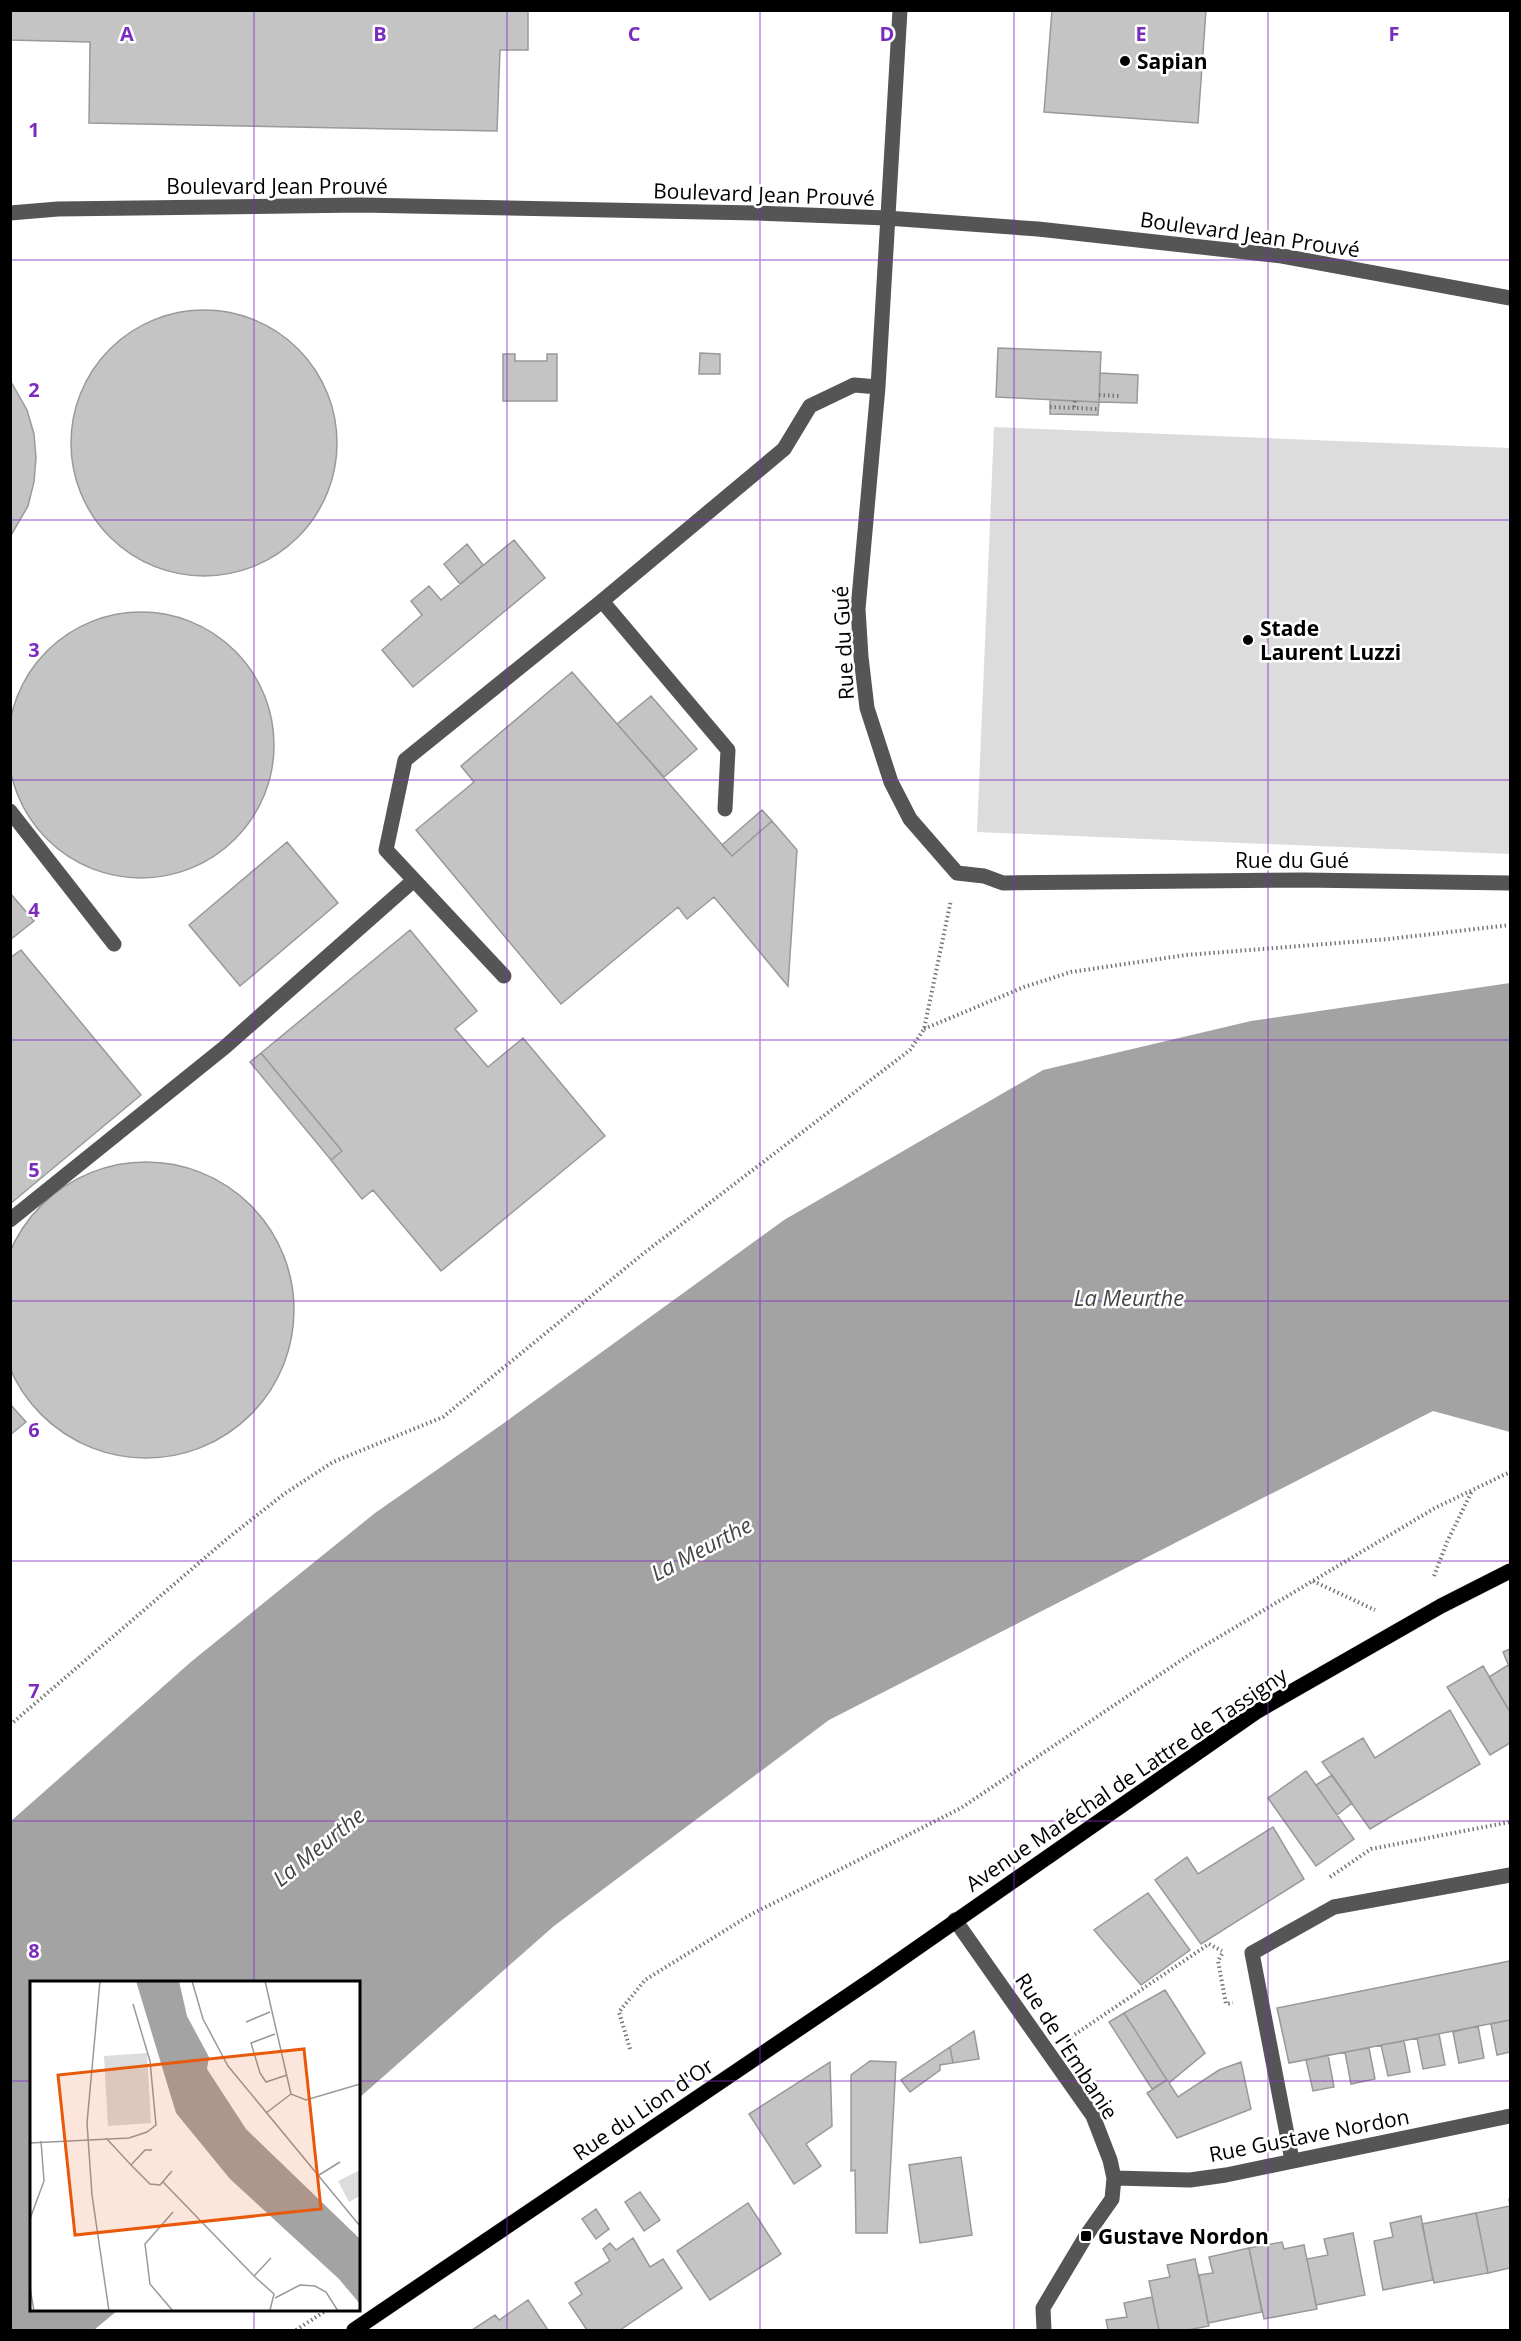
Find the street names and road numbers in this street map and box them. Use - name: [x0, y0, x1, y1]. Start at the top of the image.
- street label: Boulevard Jean Prouvé: [166, 172, 388, 200]
- street label: Boulevard Jean Prouvé: [653, 176, 875, 212]
- street label: Boulevard Jean Prouvé: [1138, 205, 1362, 263]
- street label: Rue du Gué: [826, 585, 860, 701]
- street label: Rue du Gué: [1235, 846, 1349, 874]
- street label: Avenue Maréchal de Lattre de Tassigny: [960, 1660, 1293, 1897]
- street label: Rue de l'Embanie: [1009, 1968, 1125, 2124]
- street label: Rue du Lion d'Or: [567, 2051, 719, 2166]
- street label: Rue Gustave Nordon: [1206, 2102, 1412, 2168]

